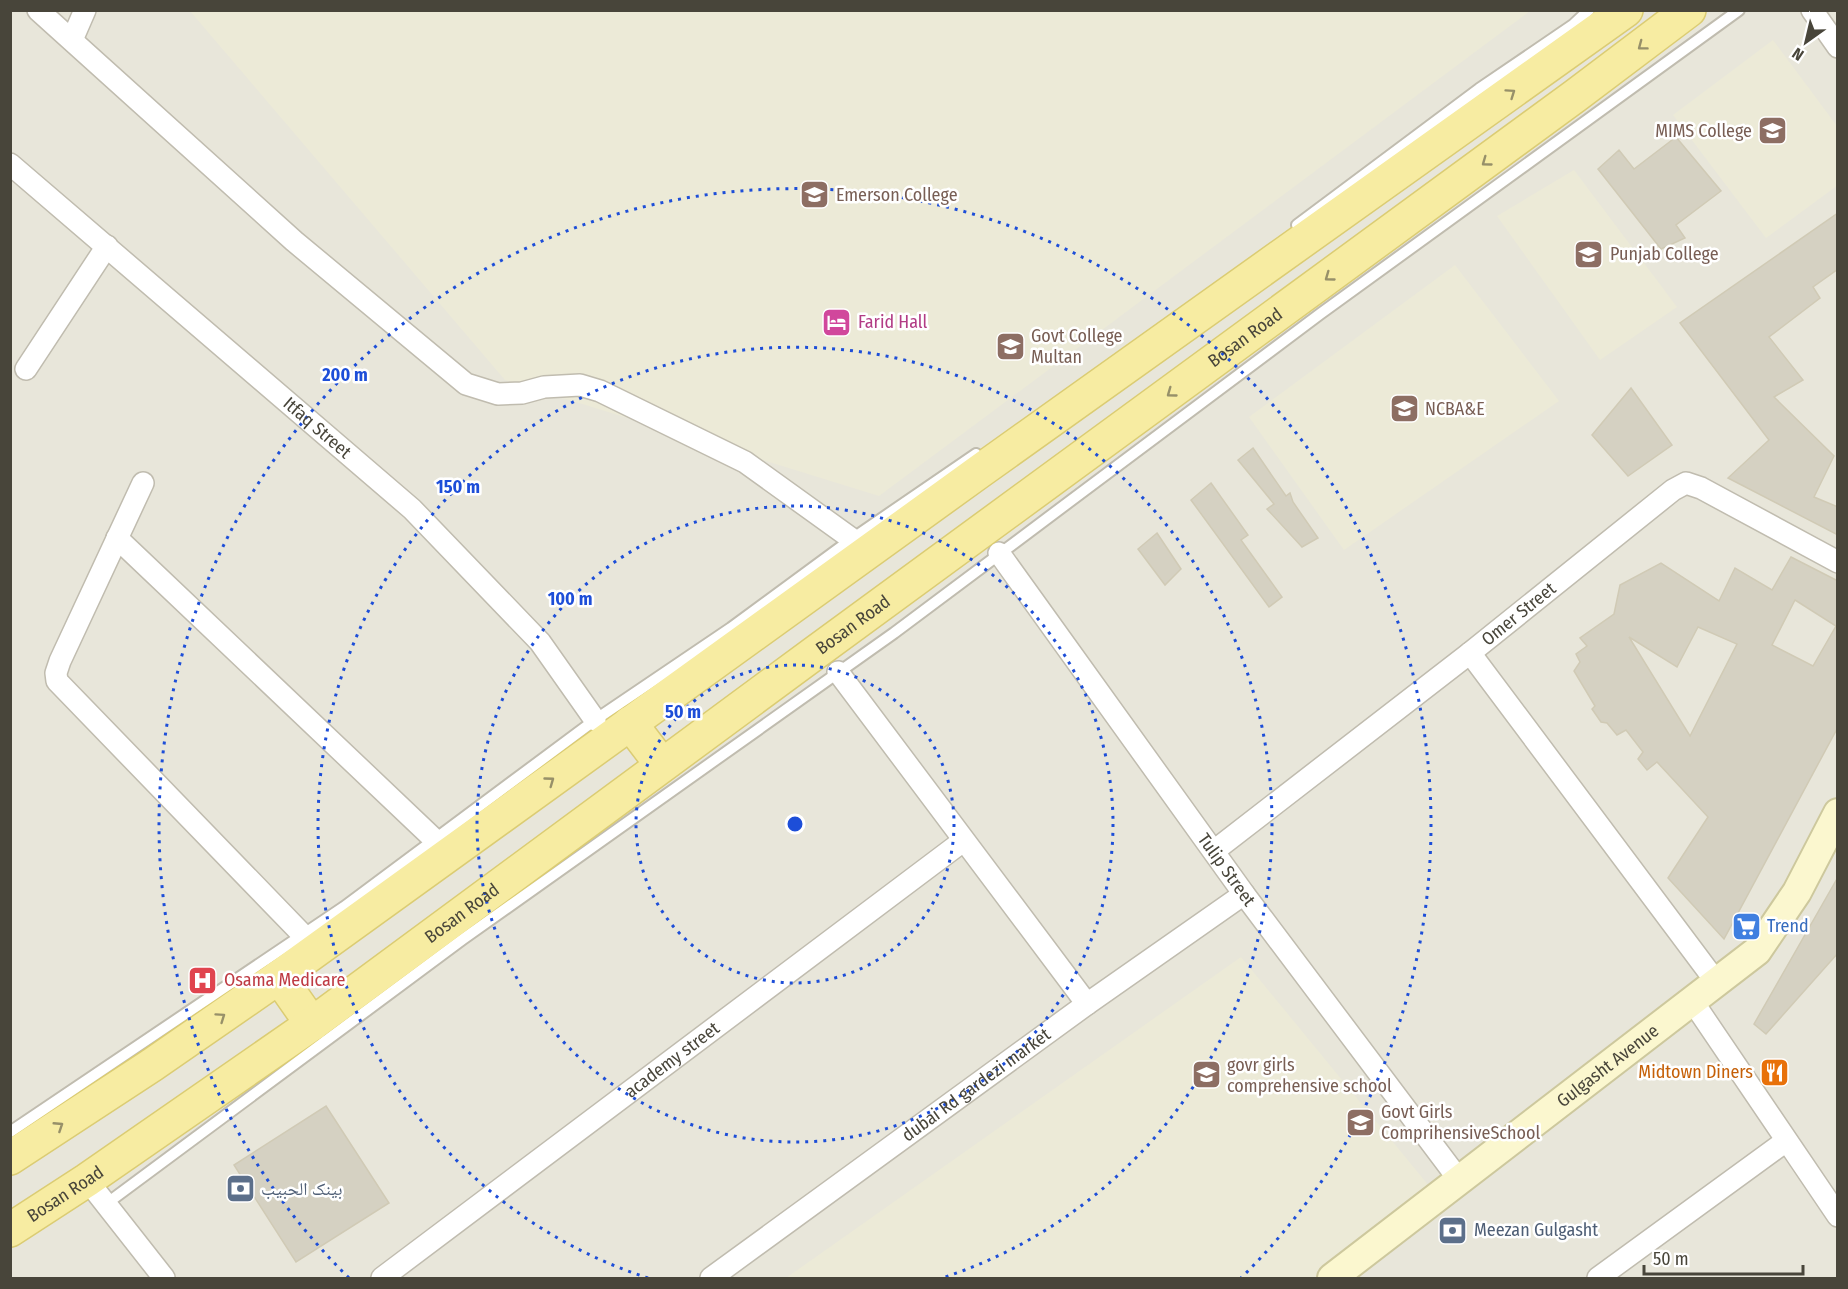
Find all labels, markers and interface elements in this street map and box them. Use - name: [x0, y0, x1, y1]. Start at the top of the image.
- north arrow: [1776, 12, 1836, 72]
- one-way arrow: [1638, 38, 1649, 49]
- text: N: [1789, 43, 1807, 65]
- one-way arrow: [1505, 90, 1516, 101]
- school or university icon: MIMS College: [1757, 115, 1789, 147]
- place label: MIMS College: [1655, 120, 1752, 142]
- one-way arrow: [1481, 155, 1492, 166]
- school or university icon: Emerson College: [799, 179, 831, 211]
- place label: Emerson College: [836, 184, 958, 206]
- school or university icon: Punjab College: [1573, 238, 1605, 270]
- place label: Punjab College: [1610, 243, 1719, 265]
- one-way arrow: [1324, 270, 1335, 281]
- street label: Bosan Road: [1204, 303, 1287, 372]
- hotel icon: Farid Hall: [821, 306, 853, 338]
- place label: Farid Hall: [858, 311, 928, 333]
- place label: Govt College Multan: [1031, 325, 1123, 368]
- school or university icon: Govt College Multan: [994, 330, 1026, 362]
- text: 200 m: [321, 364, 368, 386]
- one-way arrow: [1167, 385, 1178, 396]
- street label: Itfaq Street: [279, 392, 356, 463]
- school or university icon: NCBA&E: [1388, 393, 1420, 425]
- place label: NCBA&E: [1425, 398, 1485, 420]
- text: 150 m: [436, 476, 480, 498]
- street label: Omer Street: [1477, 577, 1560, 650]
- text: 100 m: [548, 588, 592, 610]
- street label: Bosan Road: [812, 590, 895, 659]
- text: 50 m: [665, 701, 701, 723]
- one-way arrow: [543, 777, 554, 788]
- centre of rings: [785, 814, 805, 834]
- street label: Tulip Street: [1193, 829, 1260, 911]
- street label: Bosan Road: [421, 879, 503, 948]
- supermarket icon: Trend: [1730, 910, 1762, 942]
- place label: Trend: [1767, 915, 1809, 937]
- hospital icon: Osama Medicare: [187, 964, 219, 996]
- place label: Osama Medicare: [224, 969, 346, 991]
- one-way arrow: [214, 1013, 225, 1024]
- street label: academy street: [620, 1017, 724, 1102]
- street label: Gulgasht Avenue: [1552, 1020, 1663, 1112]
- street label: dubai Rd gardezi market: [897, 1023, 1055, 1146]
- place label: govr girls comprehensive school: [1227, 1054, 1392, 1097]
- restaurant icon: Midtown Diners: [1758, 1056, 1790, 1088]
- school or university icon: govr girls comprehensive school: [1190, 1059, 1222, 1091]
- place label: Midtown Diners: [1638, 1061, 1753, 1083]
- place label: Govt Girls ComprihensiveSchool: [1381, 1101, 1540, 1144]
- school or university icon: Govt Girls ComprihensiveSchool: [1344, 1106, 1376, 1138]
- one-way arrow: [53, 1122, 64, 1133]
- street label: Bosan Road: [23, 1161, 108, 1227]
- bank icon: بينک الحبيب: [224, 1173, 256, 1205]
- place label: بينک الحبيب: [261, 1178, 342, 1200]
- bank icon: Meezan Gulgasht: [1437, 1214, 1469, 1246]
- place label: Meezan Gulgasht: [1474, 1219, 1598, 1241]
- scale bar: [1644, 1238, 1803, 1276]
- text: 50 m: [1653, 1248, 1689, 1270]

